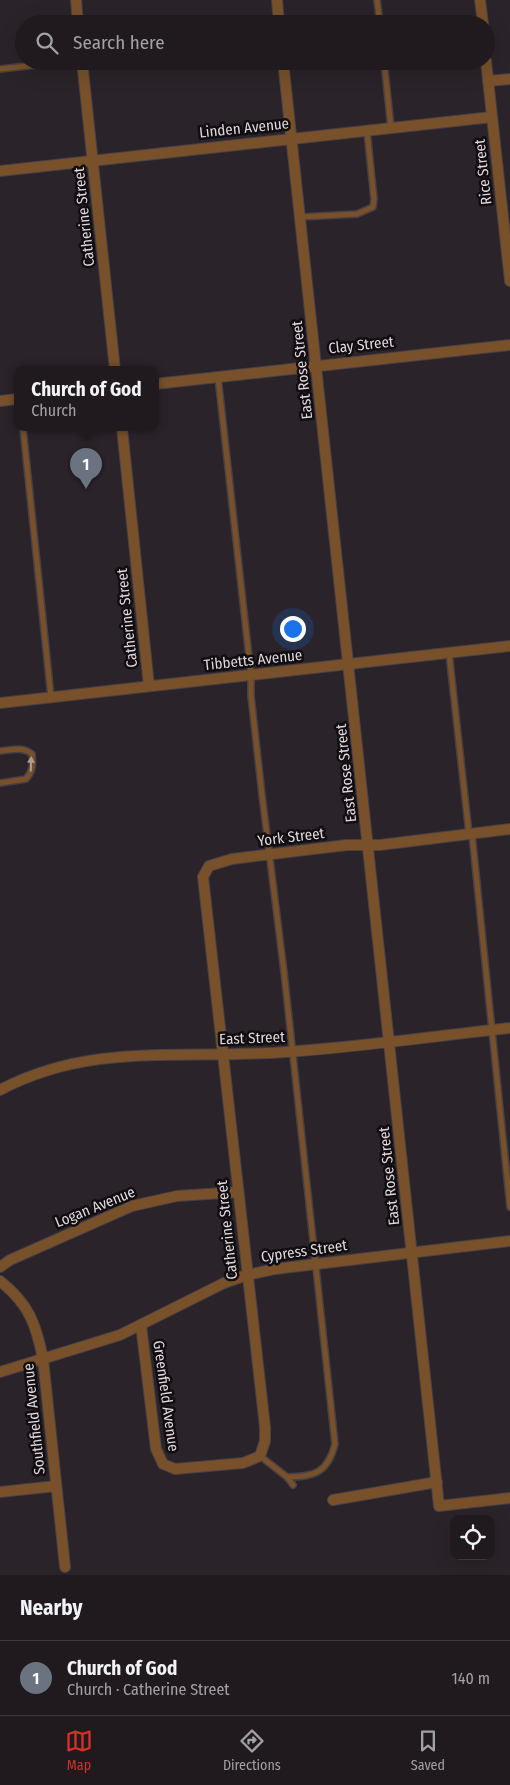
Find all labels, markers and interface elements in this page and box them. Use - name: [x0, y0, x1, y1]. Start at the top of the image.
- search box: [15, 15, 495, 70]
- icon: search: [33, 29, 61, 57]
- text: Search here: [73, 31, 165, 54]
- street label: Linden Avenue: [198, 114, 290, 142]
- street label: Rice Street: [471, 138, 495, 206]
- street label: Catherine Street: [70, 166, 98, 268]
- street label: East Rose Street: [288, 320, 316, 420]
- street label: Clay Street: [327, 333, 395, 357]
- popup: [14, 366, 159, 431]
- text: Church of God: [31, 378, 142, 401]
- text: Church: [31, 401, 77, 420]
- pin: 1: [70, 448, 102, 489]
- street label: Catherine Street: [113, 567, 141, 669]
- your location: [280, 616, 306, 642]
- street label: Tibbetts Avenue: [203, 646, 303, 674]
- street label: East Rose Street: [332, 723, 360, 823]
- one-way arrow: [28, 756, 36, 772]
- street label: York Street: [257, 824, 325, 850]
- street label: East Street: [219, 1028, 285, 1048]
- street label: East Rose Street: [375, 1126, 403, 1226]
- street label: Catherine Street: [213, 1179, 241, 1281]
- street label: Logan Avenue: [52, 1183, 138, 1231]
- street label: Cypress Street: [260, 1236, 348, 1266]
- street label: Greenfield Avenue: [149, 1339, 183, 1453]
- street label: Southfield Avenue: [19, 1362, 49, 1476]
- map controls: [450, 1515, 495, 1560]
- button: locate: [450, 1515, 495, 1560]
- text: Nearby: [20, 1595, 82, 1621]
- text: Church of God: [67, 1657, 177, 1680]
- text: 1: [33, 1669, 39, 1688]
- text: 140 m: [452, 1669, 490, 1688]
- text: Church · Catherine Street: [67, 1680, 230, 1699]
- tab: Map: [65, 1727, 93, 1774]
- tab: Directions: [223, 1727, 281, 1774]
- tab: Saved: [411, 1727, 445, 1774]

